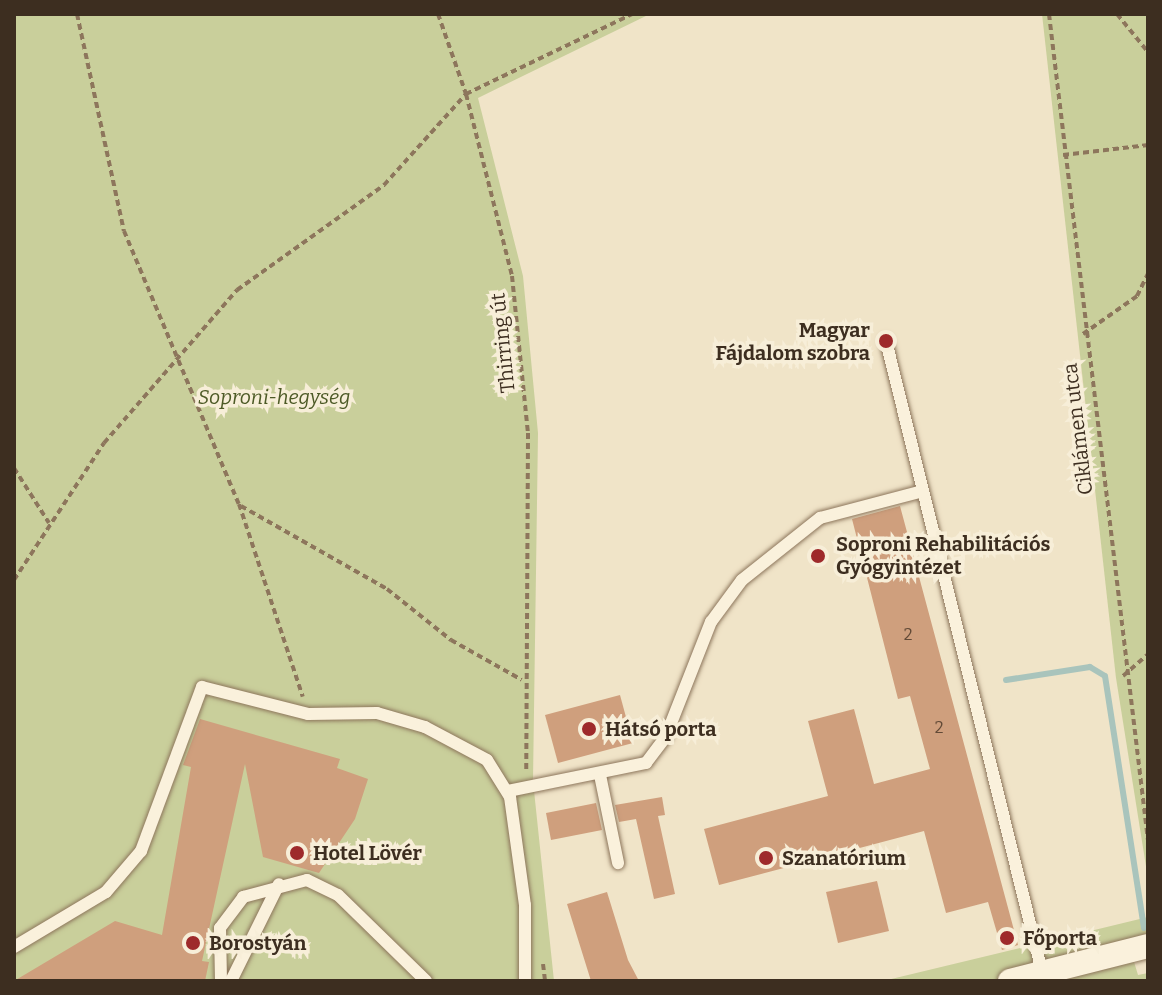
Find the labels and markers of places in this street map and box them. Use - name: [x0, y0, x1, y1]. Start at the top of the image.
- place label: Magyar Fájdalom szobra: [715, 318, 870, 365]
- marker: Magyar Fájdalom szobra: [877, 332, 895, 350]
- place label: Soproni Rehabilitációs Gyógyintézet: [836, 532, 1050, 579]
- marker: Soproni Rehabilitációs Gyógyintézet: [807, 545, 829, 567]
- place label: Hátsó porta: [605, 717, 716, 741]
- marker: Hátsó porta: [580, 720, 598, 738]
- place label: Hotel Lövér: [313, 841, 422, 865]
- marker: Hotel Lövér: [288, 844, 306, 862]
- place label: Szanatórium: [782, 846, 906, 870]
- marker: Szanatórium: [757, 849, 775, 867]
- place label: Főporta: [1023, 926, 1097, 950]
- marker: Főporta: [998, 929, 1016, 947]
- place label: Borostyán: [209, 931, 306, 955]
- marker: Borostyán: [184, 934, 202, 952]

